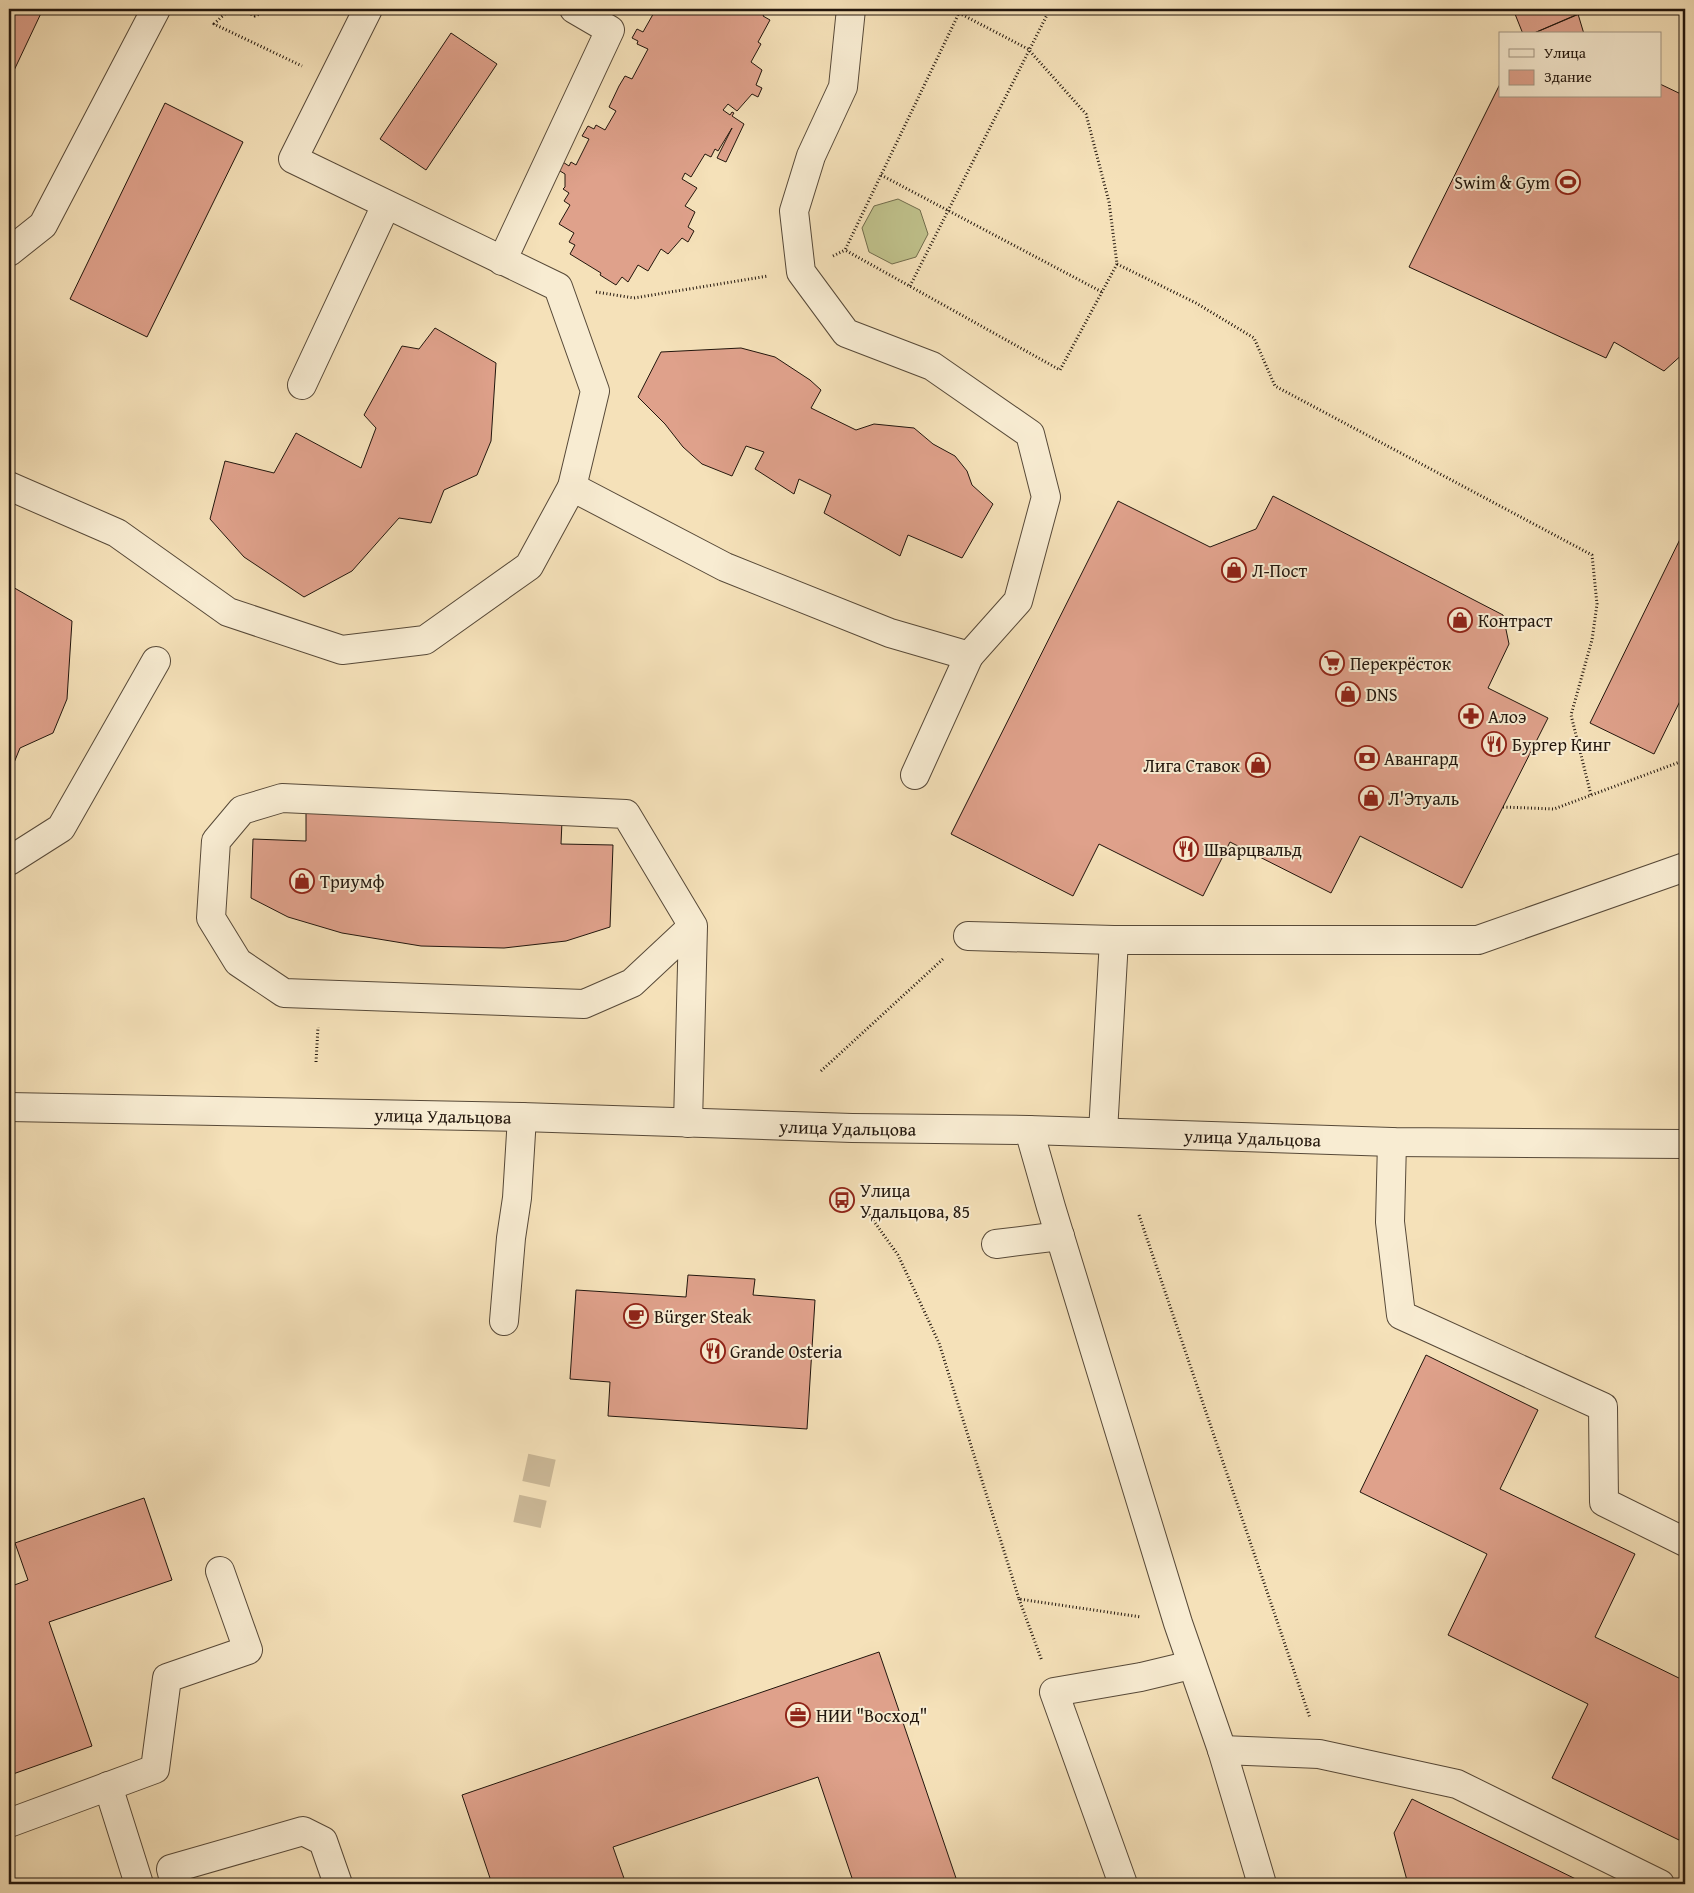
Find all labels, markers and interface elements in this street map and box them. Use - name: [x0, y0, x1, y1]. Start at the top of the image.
- legend: [1499, 32, 1662, 98]
- text: Улица: [1544, 42, 1587, 63]
- text: Здание: [1544, 66, 1592, 87]
- place label: Swim & Gym: [1454, 169, 1550, 196]
- sports icon: Swim & Gym: [1555, 169, 1581, 195]
- shop icon: Л-Пост: [1221, 557, 1247, 583]
- place label: Л-Пост: [1252, 557, 1307, 584]
- shop icon: Контраст: [1447, 607, 1473, 633]
- place label: Контраст: [1478, 607, 1553, 634]
- supermarket icon: Перекрёсток: [1319, 650, 1345, 676]
- place label: Перекрёсток: [1350, 650, 1452, 677]
- shop icon: DNS: [1335, 681, 1361, 707]
- place label: DNS: [1366, 681, 1398, 708]
- pharmacy icon: Алоэ: [1458, 703, 1484, 729]
- place label: Алоэ: [1488, 703, 1526, 730]
- restaurant icon: Бургер Кинг: [1481, 731, 1507, 757]
- place label: Бургер Кинг: [1512, 731, 1611, 758]
- bank icon: Авангард: [1354, 745, 1380, 771]
- place label: Авангард: [1384, 745, 1459, 772]
- place label: Лига Ставок: [1143, 752, 1241, 779]
- shop icon: Лига Ставок: [1245, 752, 1271, 778]
- shop icon: Л'Этуаль: [1358, 785, 1384, 811]
- place label: Л'Этуаль: [1388, 785, 1459, 812]
- restaurant icon: Шварцвальд: [1173, 836, 1199, 862]
- place label: Шварцвальд: [1204, 836, 1302, 863]
- shop icon: Триумф: [289, 868, 315, 894]
- place label: Триумф: [320, 868, 385, 895]
- street label: улица Удальцова: [373, 1101, 512, 1130]
- street label: улица Удальцова: [778, 1112, 917, 1142]
- street label: улица Удальцова: [1183, 1122, 1322, 1153]
- place label: Улица Удальцова, 85: [860, 1177, 970, 1225]
- bus stop icon: Улица Удальцова, 85: [829, 1187, 855, 1213]
- cafe icon: Bürger Steak: [623, 1303, 649, 1329]
- place label: Bürger Steak: [654, 1303, 752, 1330]
- restaurant icon: Grande Osteria: [700, 1338, 726, 1364]
- place label: Grande Osteria: [730, 1338, 843, 1365]
- office icon: НИИ "Восход": [785, 1702, 811, 1728]
- place label: НИИ "Восход": [816, 1702, 928, 1729]

